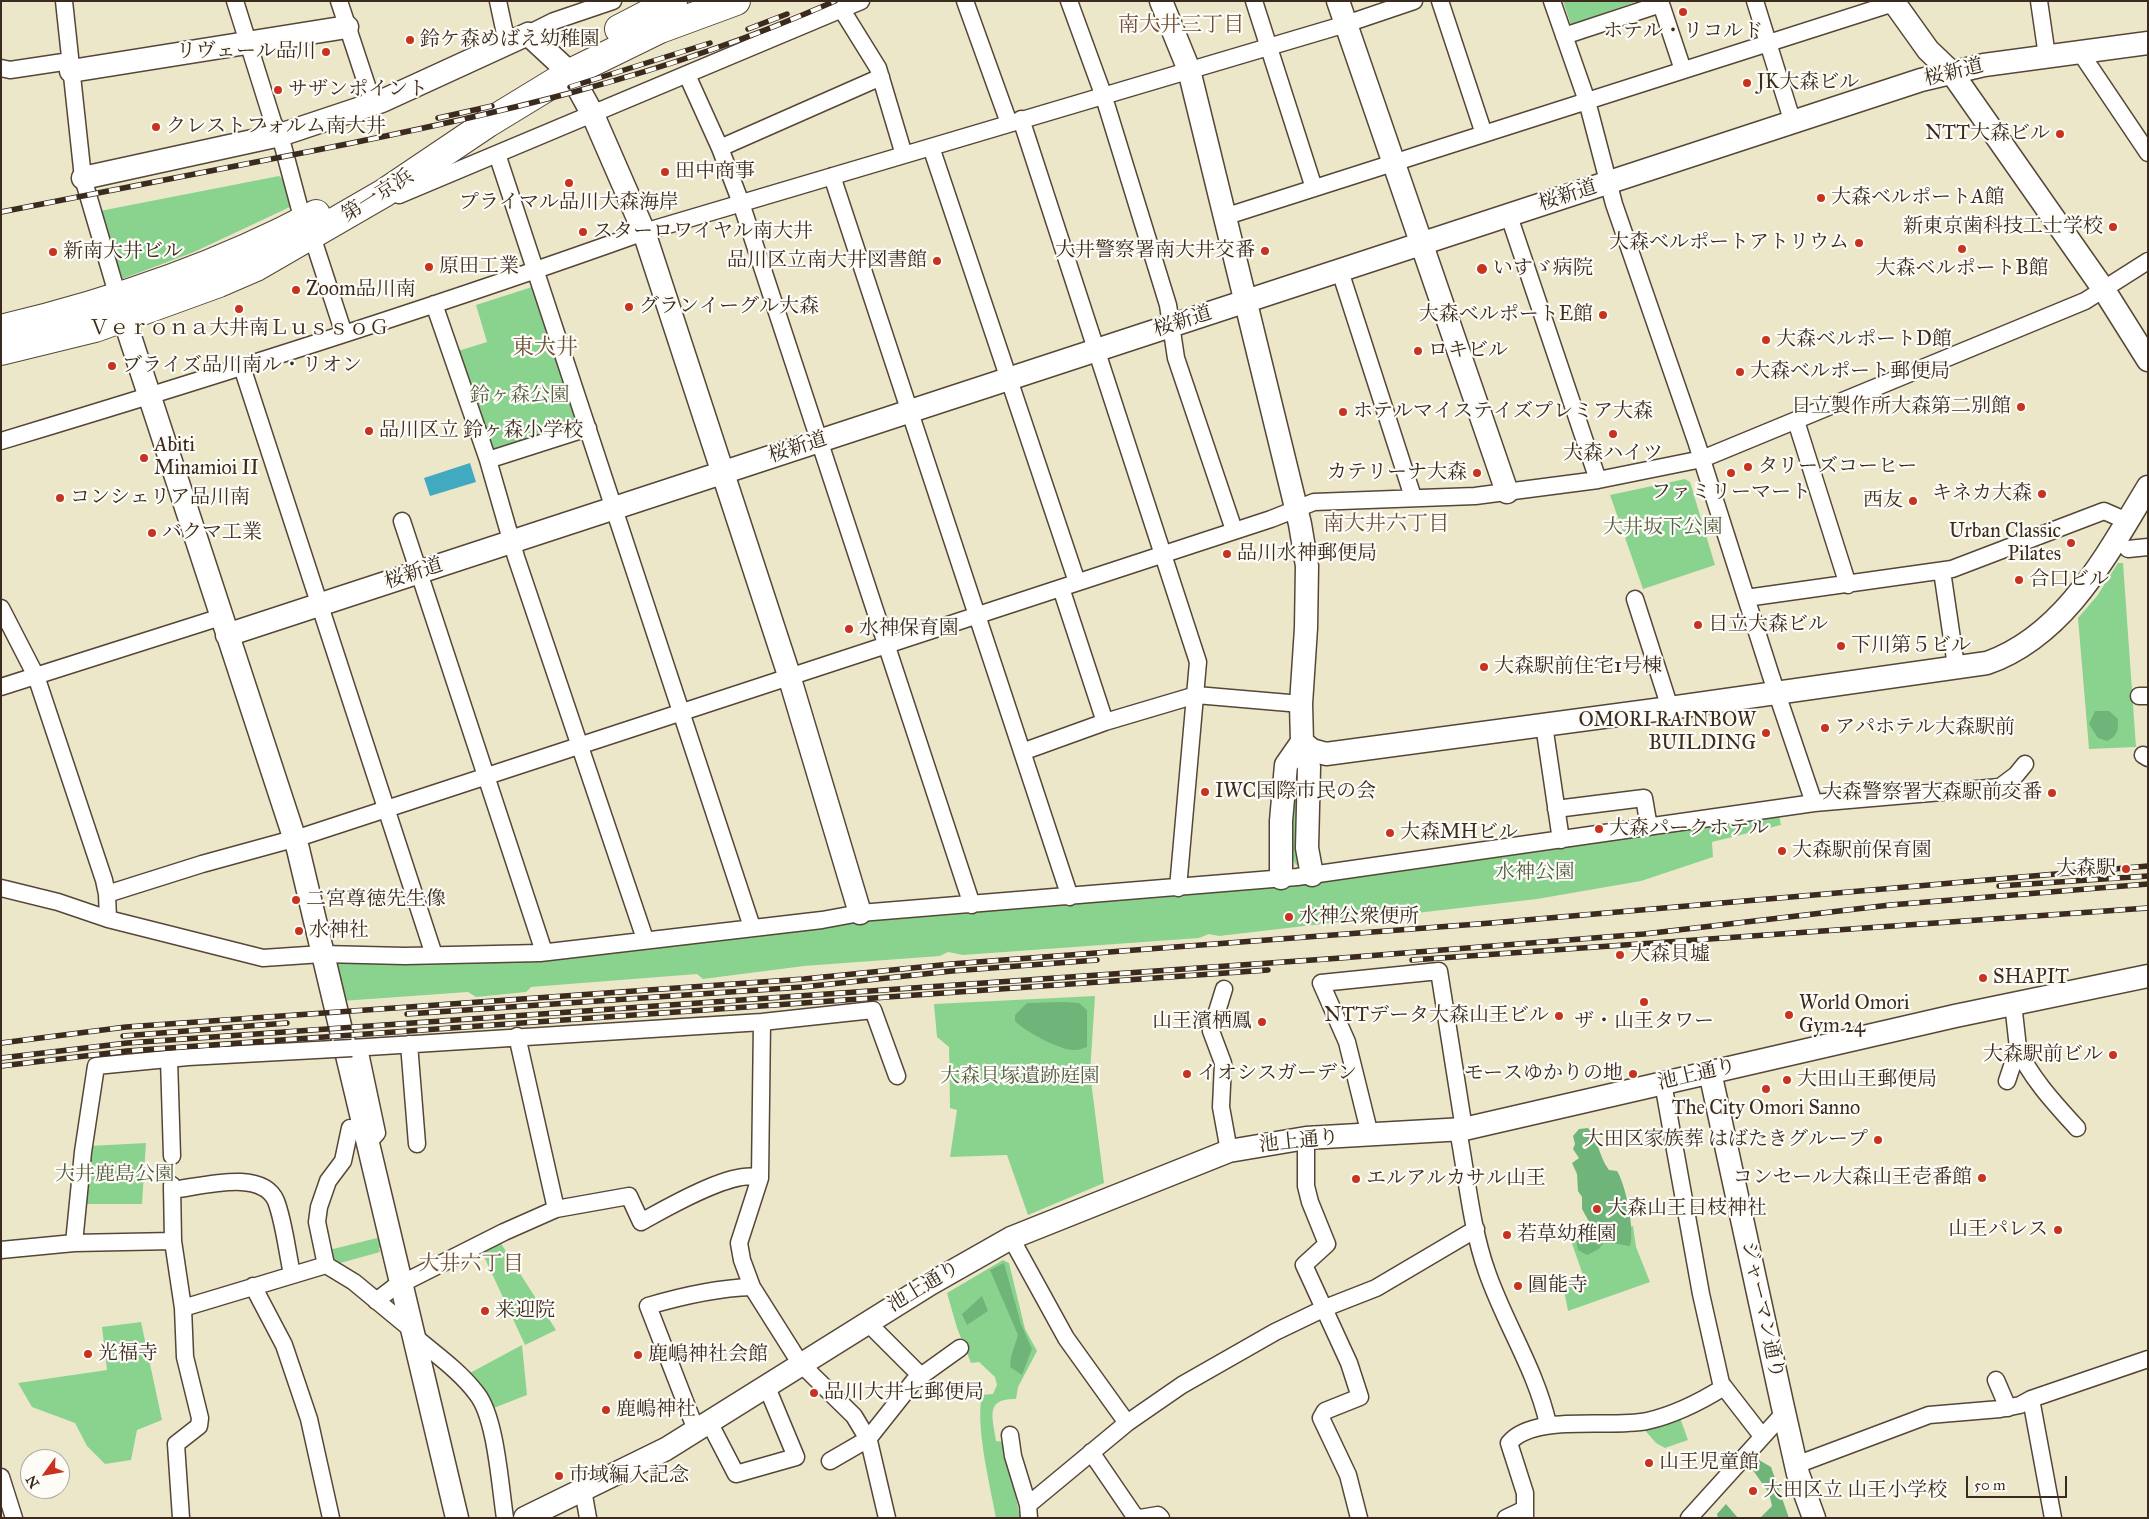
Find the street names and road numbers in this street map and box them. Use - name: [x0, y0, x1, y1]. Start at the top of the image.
- street label: 桜新道: [1922, 54, 1986, 92]
- street label: 第一京浜: [338, 165, 418, 227]
- street label: 桜新道: [1536, 175, 1600, 217]
- street label: 桜新道: [1151, 301, 1215, 343]
- street label: 桜新道: [766, 427, 830, 469]
- street label: 桜新道: [382, 553, 446, 595]
- street label: 池上通り: [1655, 1054, 1739, 1096]
- street label: 池上通り: [1258, 1126, 1340, 1158]
- street label: ジャーマン通り: [1736, 1239, 1788, 1381]
- street label: 池上通り: [884, 1256, 964, 1318]

